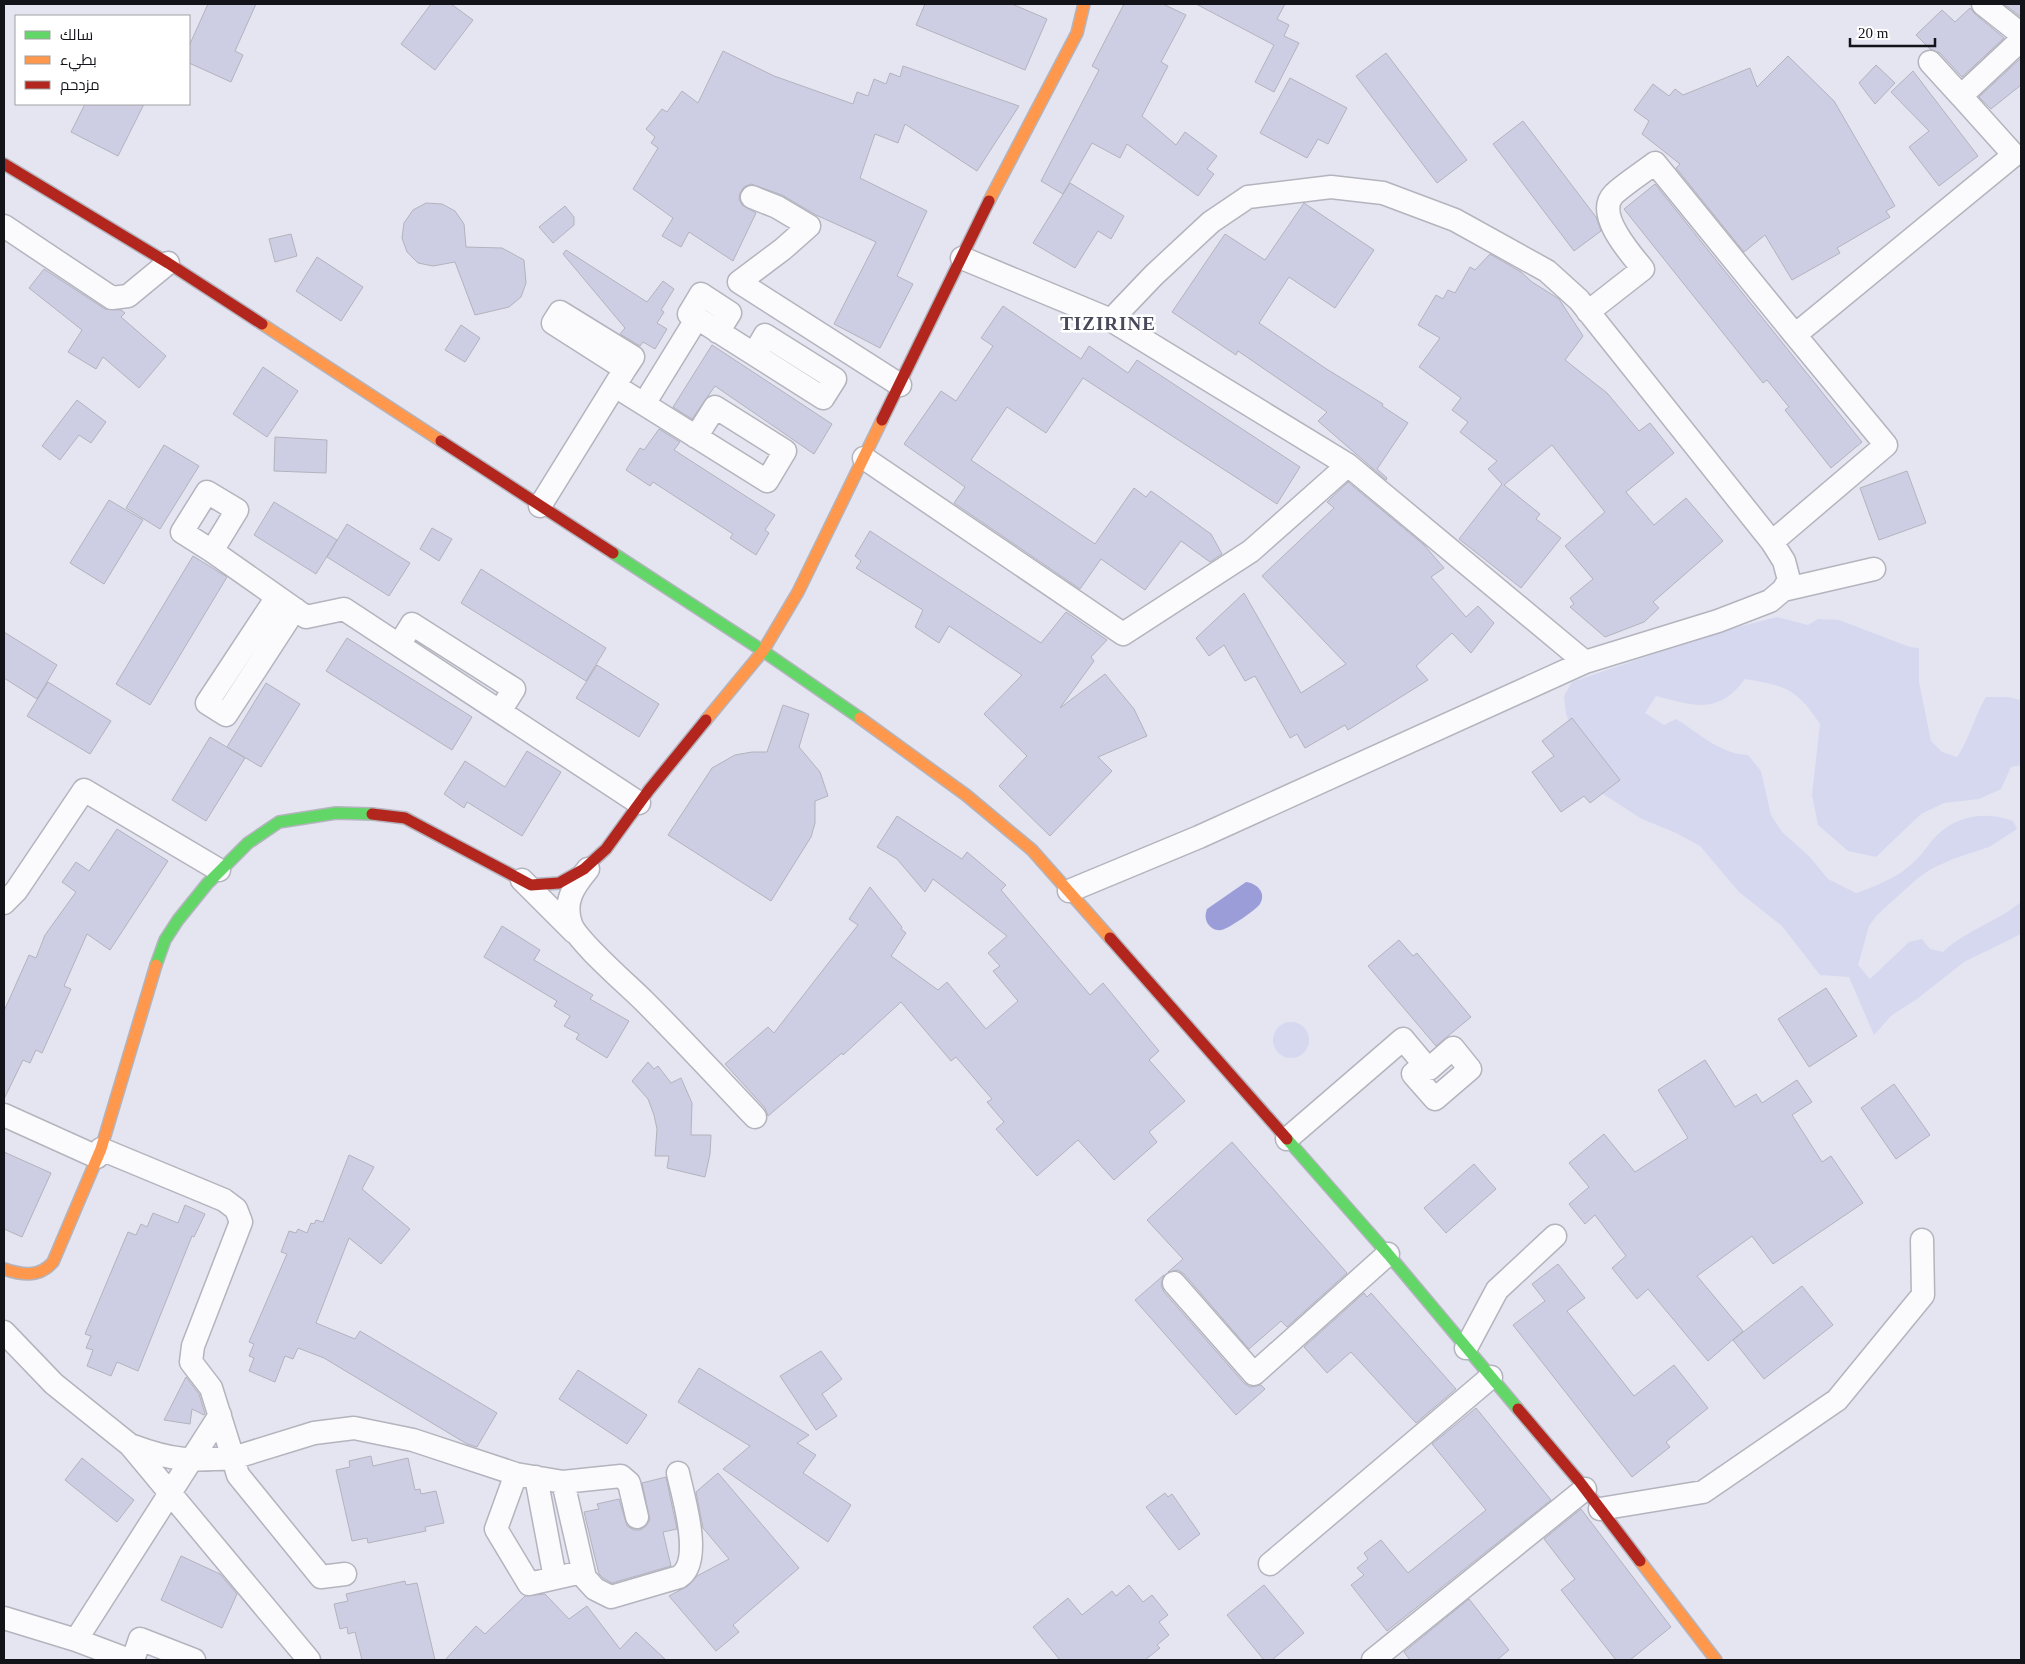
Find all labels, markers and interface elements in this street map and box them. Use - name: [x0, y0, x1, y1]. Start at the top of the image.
- legend: [15, 15, 190, 105]
- scale bar: [1850, 15, 1935, 47]
- text: 20 m: [1858, 25, 1889, 41]
- text: سالك: [60, 27, 93, 43]
- text: بطيء: [60, 52, 97, 72]
- text: مزدحم: [60, 77, 100, 95]
- district label: TIZIRINE: [1060, 313, 1156, 334]

